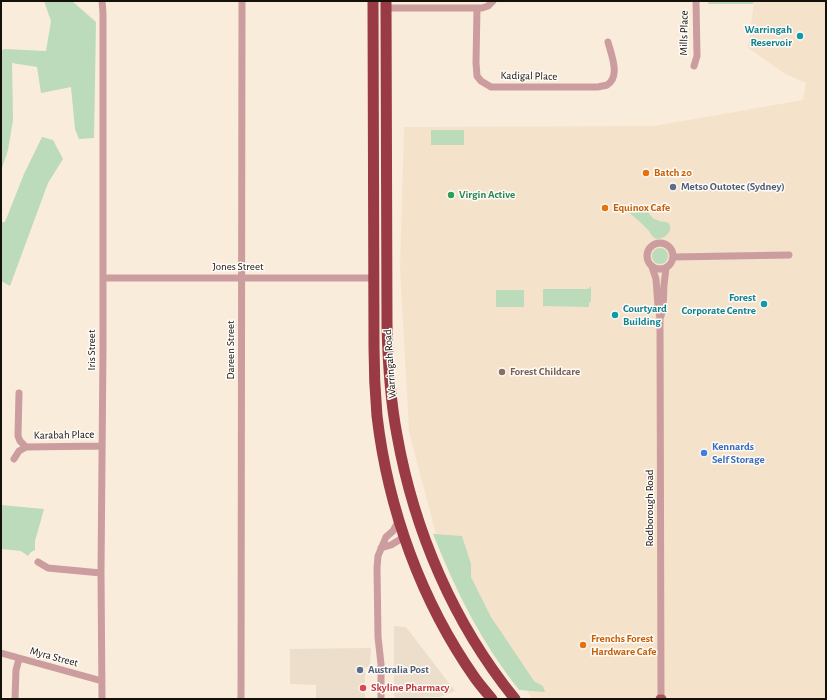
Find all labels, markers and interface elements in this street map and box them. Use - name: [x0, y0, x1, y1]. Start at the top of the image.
- street label: Mills Place: [677, 10, 691, 56]
- place label: Warringah Reservoir: [745, 23, 792, 49]
- marker: Warringah Reservoir: [795, 31, 805, 41]
- street label: Kadigal Place: [500, 69, 558, 83]
- place label: Batch 20: [654, 166, 692, 180]
- marker: Batch 20: [641, 168, 651, 178]
- place label: Metso Outotec (Sydney): [681, 180, 785, 194]
- marker: Metso Outotec (Sydney): [668, 182, 678, 192]
- place label: Virgin Active: [459, 188, 515, 202]
- marker: Virgin Active: [446, 190, 456, 200]
- place label: Equinox Cafe: [613, 201, 670, 215]
- marker: Equinox Cafe: [600, 203, 610, 213]
- street label: Jones Street: [212, 260, 264, 274]
- place label: Forest Corporate Centre: [681, 291, 756, 317]
- marker: Forest Corporate Centre: [759, 299, 769, 309]
- place label: Courtyard Building: [623, 302, 667, 328]
- marker: Courtyard Building: [610, 310, 620, 320]
- street label: Dareen Street: [224, 320, 238, 380]
- street label: Warringah Road: [381, 329, 399, 399]
- street label: Iris Street: [85, 330, 99, 370]
- place label: Forest Childcare: [510, 365, 580, 379]
- marker: Forest Childcare: [497, 367, 507, 377]
- street label: Karabah Place: [34, 428, 94, 442]
- place label: Kennards Self Storage: [712, 440, 765, 466]
- marker: Kennards Self Storage: [699, 448, 709, 458]
- street label: Rodborough Road: [643, 469, 657, 547]
- place label: Frenchs Forest Hardware Cafe: [591, 632, 656, 658]
- marker: Frenchs Forest Hardware Cafe: [578, 640, 588, 650]
- street label: Myra Street: [28, 644, 80, 670]
- place label: Australia Post: [368, 663, 429, 677]
- marker: Australia Post: [355, 665, 365, 675]
- place label: Skyline Pharmacy: [371, 681, 450, 695]
- marker: Skyline Pharmacy: [358, 683, 368, 693]

